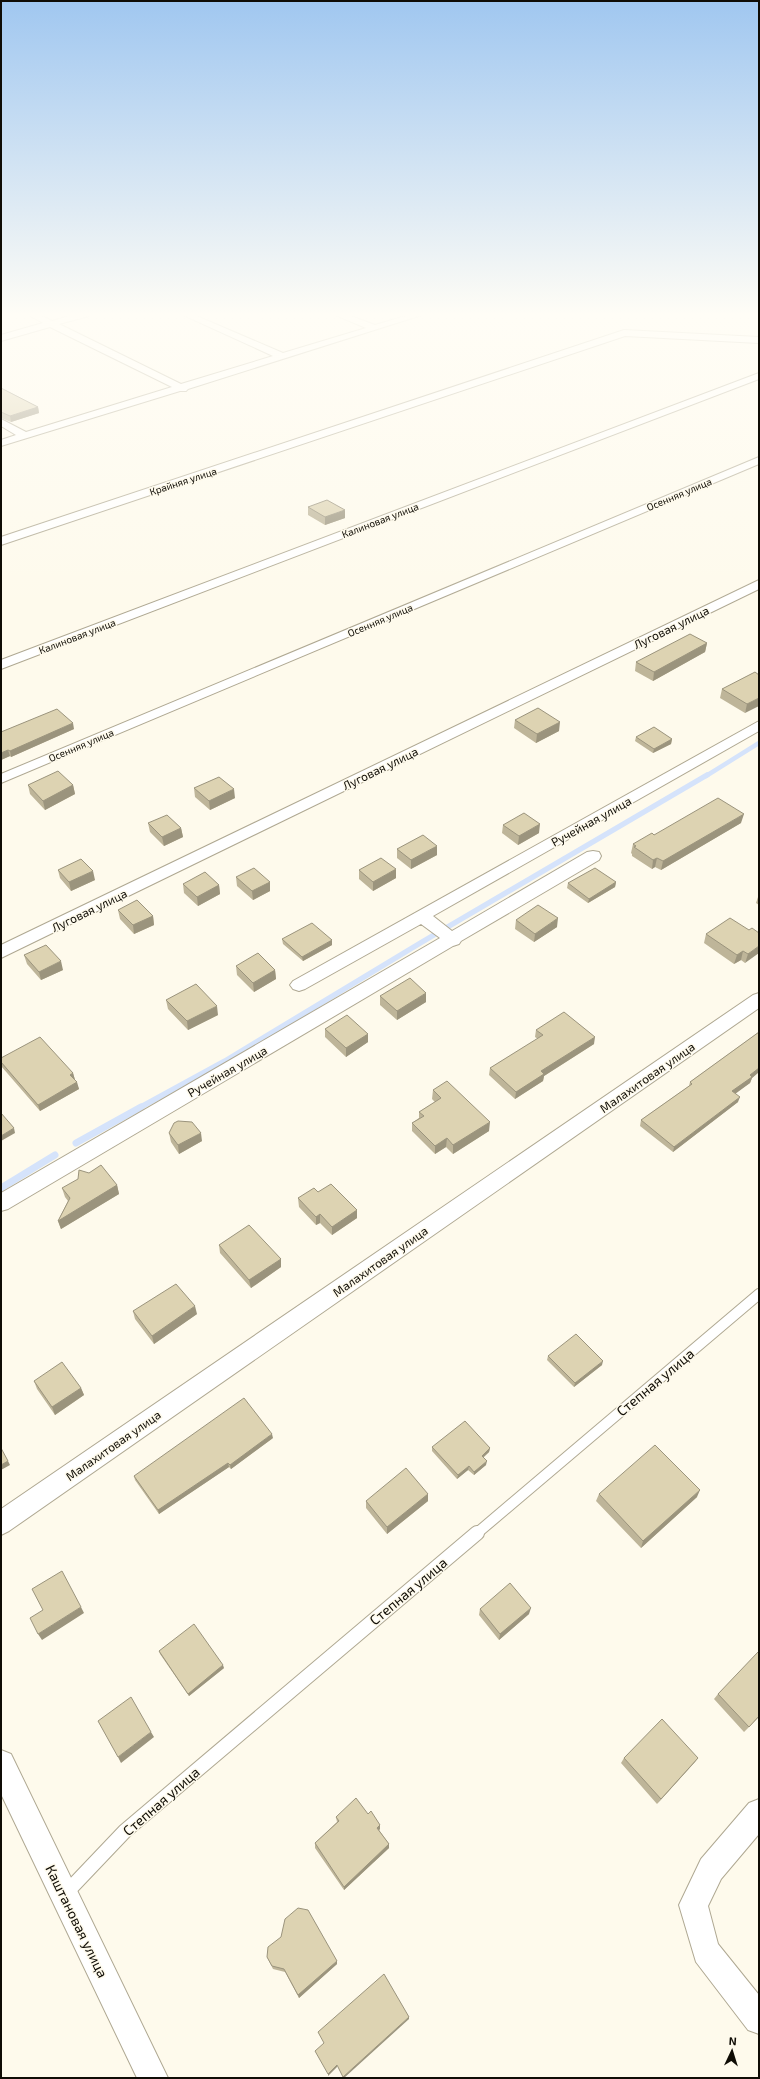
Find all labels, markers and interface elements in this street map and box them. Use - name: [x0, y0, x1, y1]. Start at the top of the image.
- street label: Крайняя улица: [148, 464, 218, 498]
- street label: Осенняя улица: [645, 475, 714, 514]
- street label: Калиновая улица: [340, 500, 420, 541]
- street label: Осенняя улица: [346, 601, 415, 640]
- street label: Луговая улица: [631, 603, 712, 652]
- street label: Калиновая улица: [37, 616, 117, 657]
- street label: Осенняя улица: [47, 726, 116, 765]
- street label: Луговая улица: [340, 744, 421, 793]
- street label: Ручейная улица: [548, 793, 634, 850]
- street label: Луговая улица: [49, 886, 130, 935]
- street label: Малахитовая улица: [597, 1039, 698, 1116]
- street label: Ручейная улица: [185, 1043, 270, 1100]
- street label: Малахитовая улица: [330, 1223, 431, 1300]
- street label: Степная улица: [613, 1345, 697, 1419]
- street label: Малахитовая улица: [63, 1407, 164, 1484]
- street label: Степная улица: [366, 1554, 450, 1628]
- street label: Степная улица: [119, 1763, 203, 1839]
- street label: Каштановая улица: [42, 1862, 112, 1980]
- north arrow: [712, 2031, 752, 2071]
- text: N: [728, 2034, 737, 2047]

